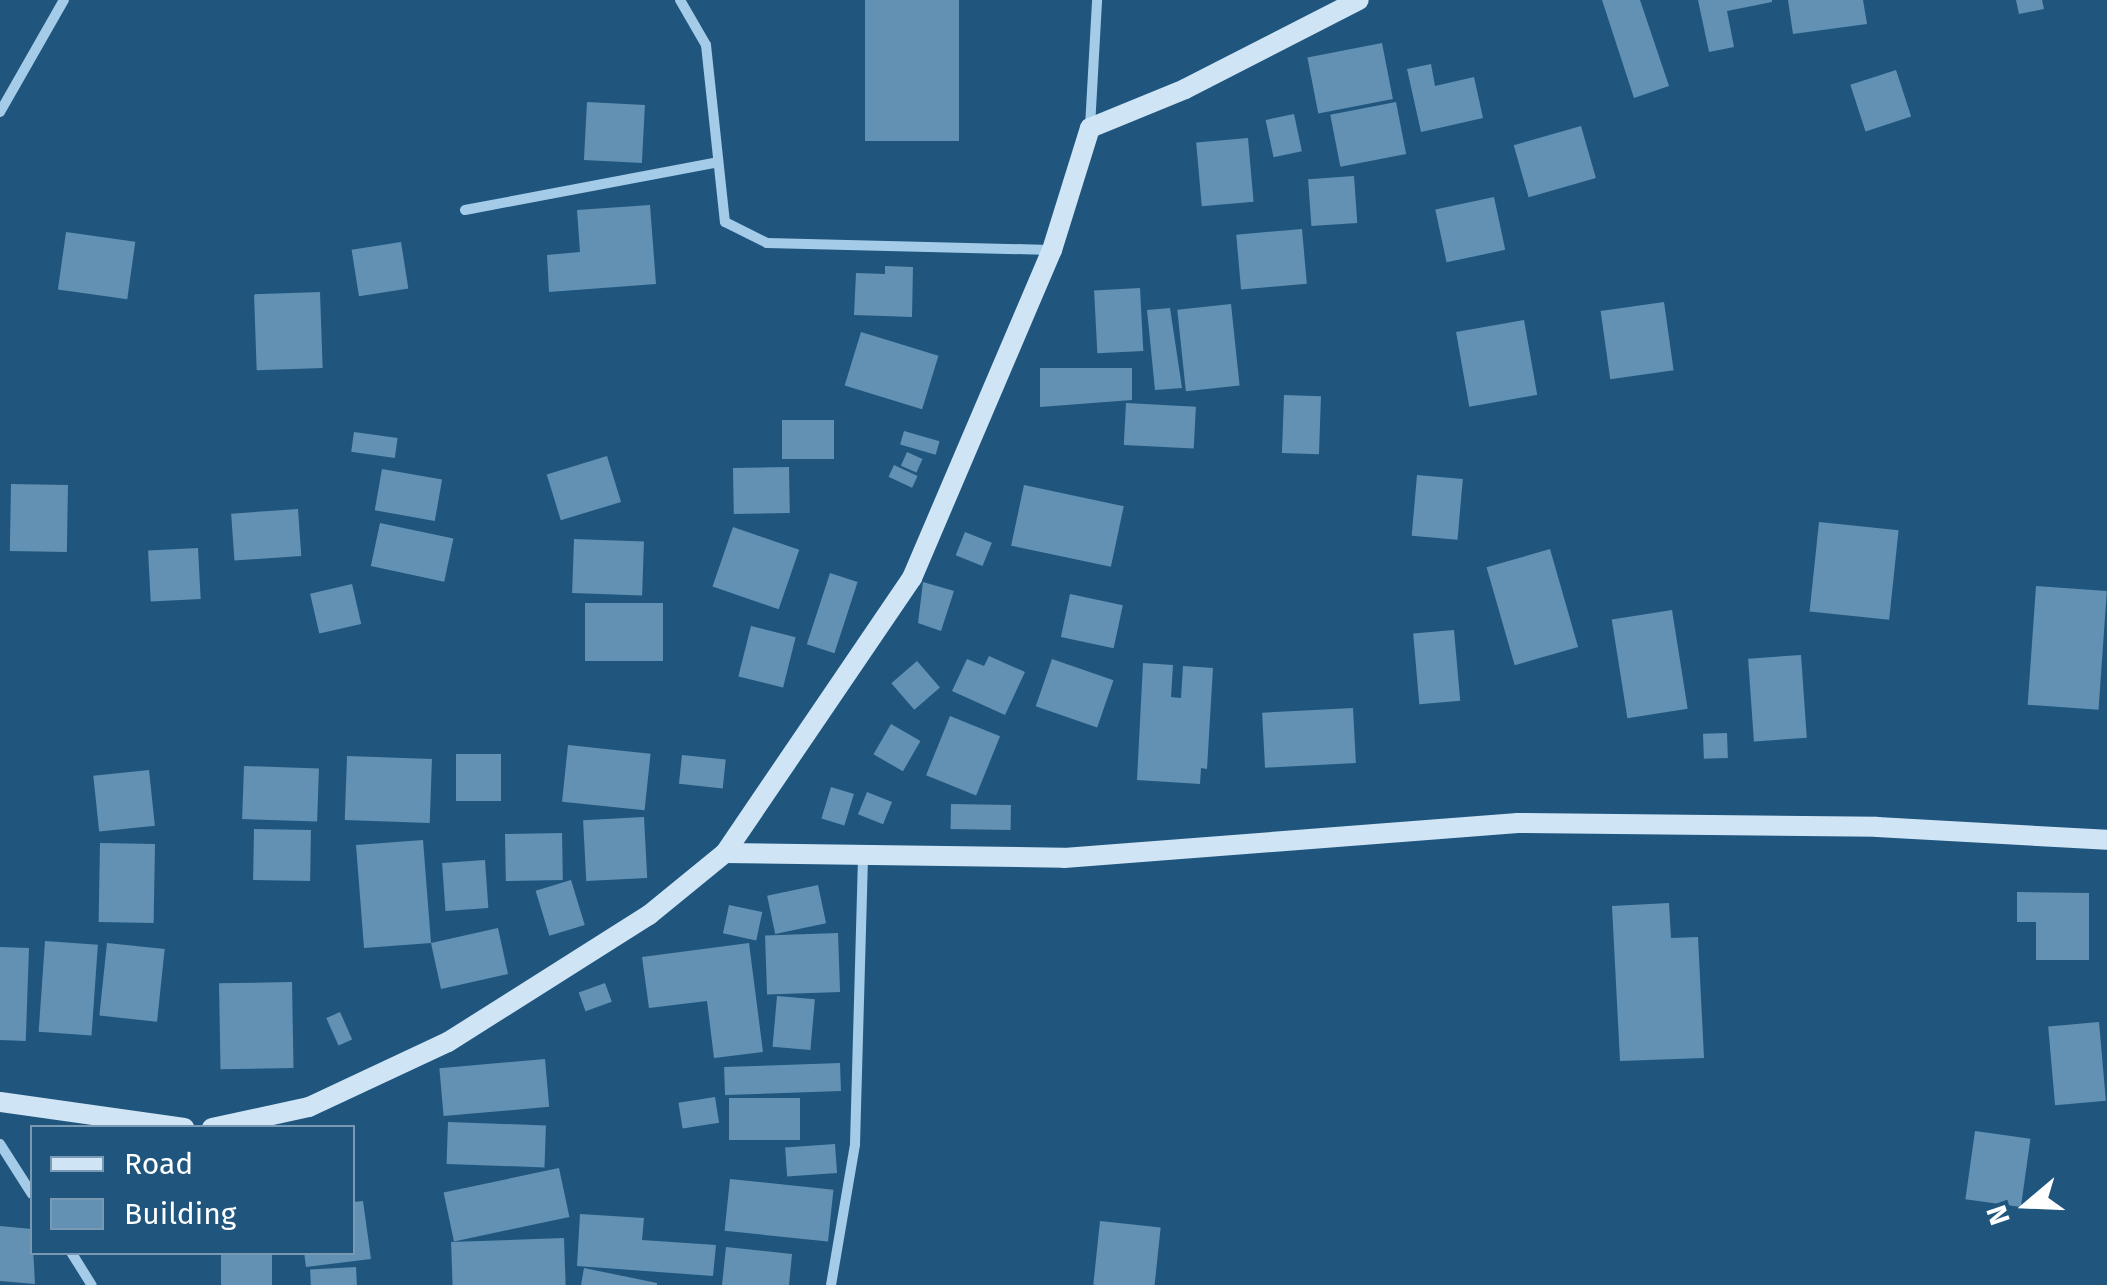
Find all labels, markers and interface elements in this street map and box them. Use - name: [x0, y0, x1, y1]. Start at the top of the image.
- legend: [30, 1125, 355, 1255]
- text: Road: [124, 1146, 193, 1182]
- north arrow: [1977, 1155, 2077, 1255]
- text: Building: [124, 1196, 236, 1232]
- text: N: [1980, 1201, 2017, 1229]

